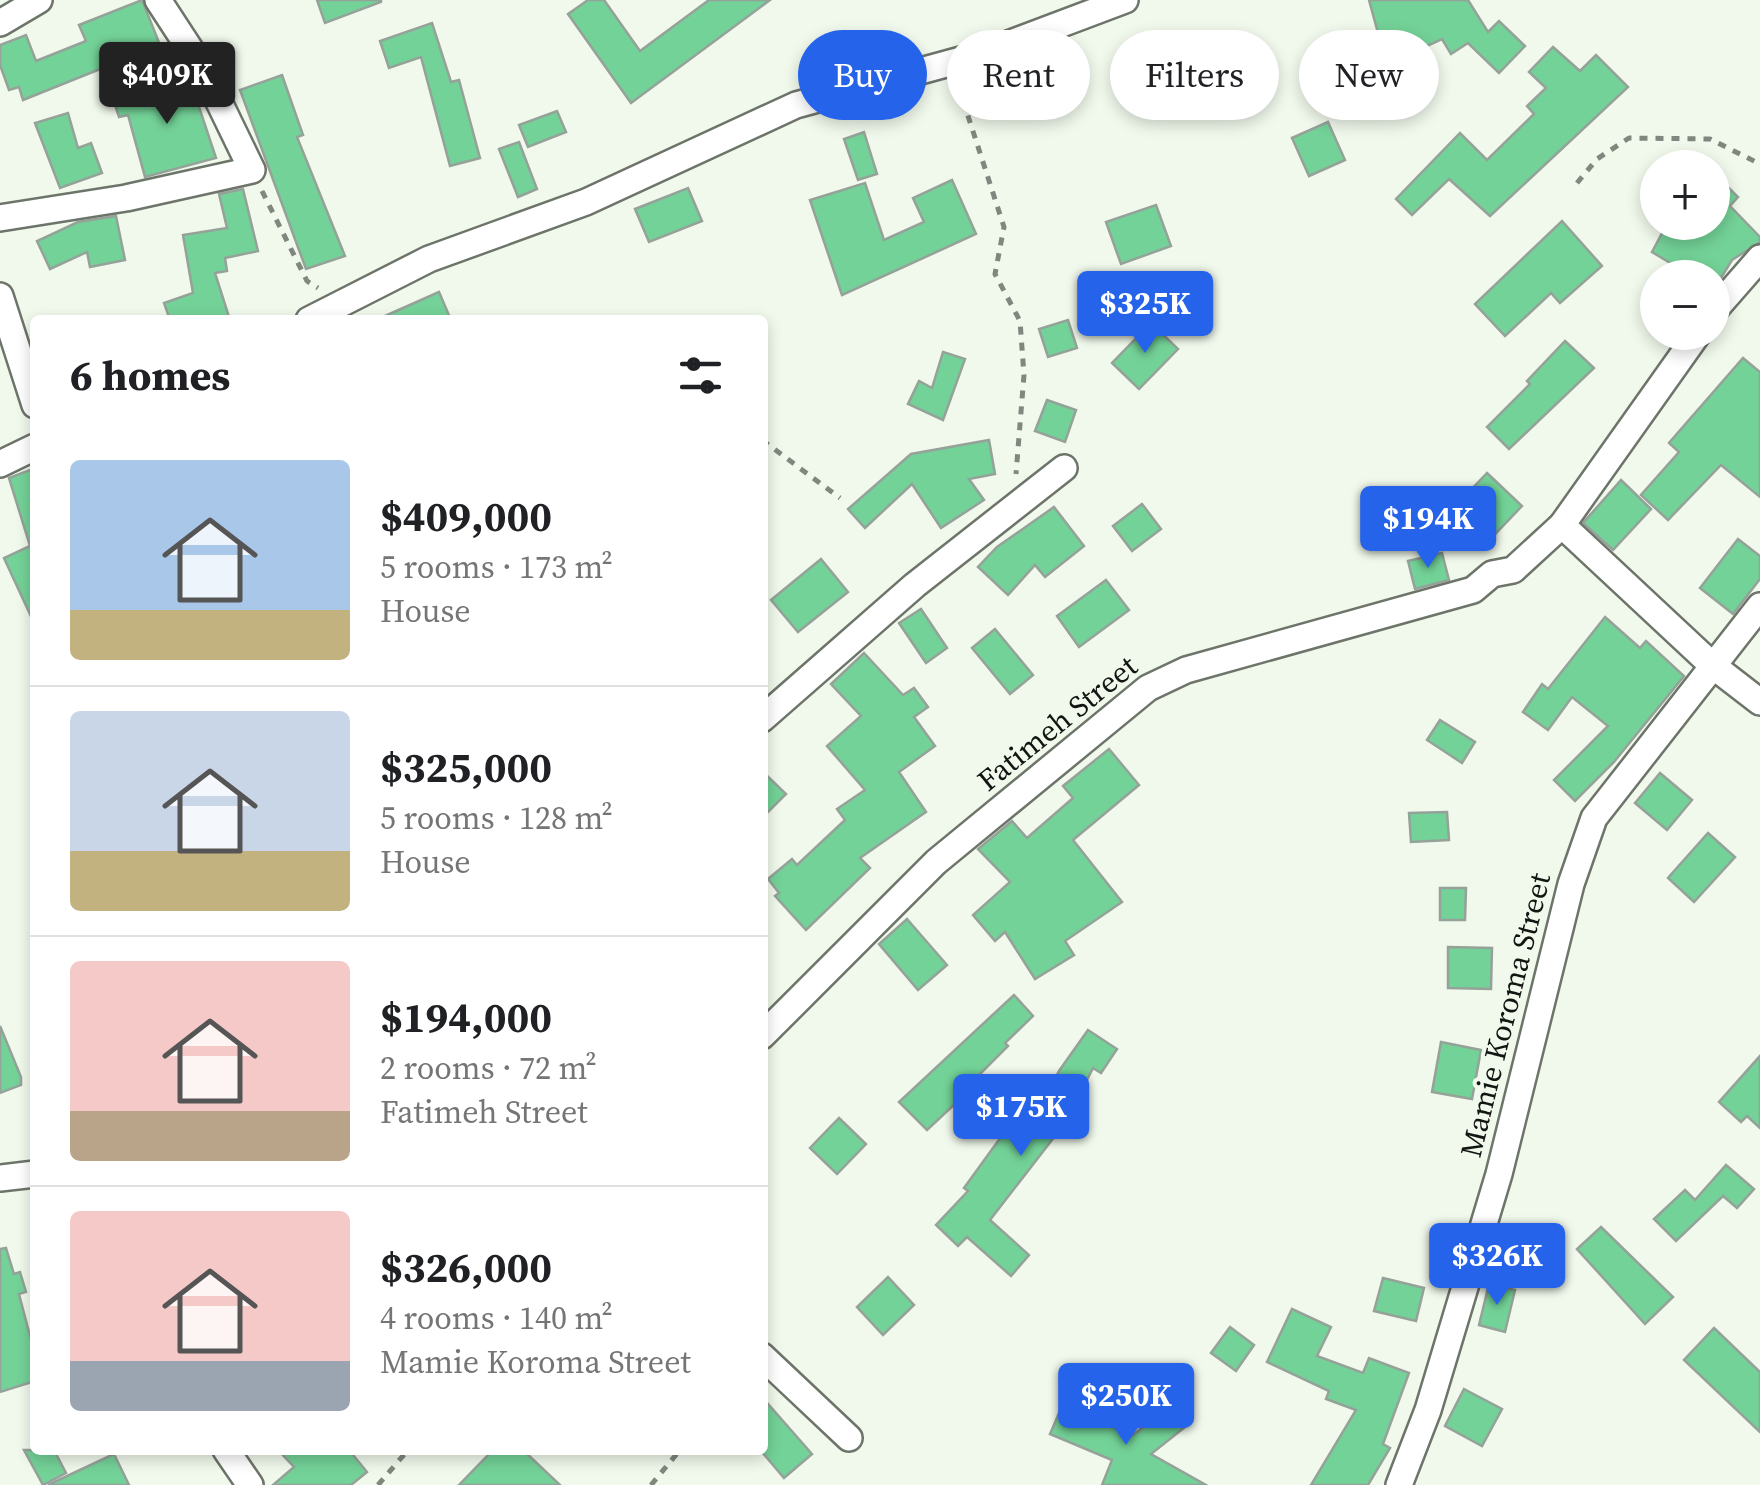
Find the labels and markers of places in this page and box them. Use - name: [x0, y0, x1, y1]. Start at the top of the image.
- pin: $409K: [97, 42, 237, 127]
- pin: $325K: [1075, 271, 1215, 356]
- pin: $194K: [1358, 486, 1498, 571]
- pin: $175K: [951, 1074, 1091, 1159]
- pin: $326K: [1427, 1223, 1567, 1308]
- pin: $250K: [1056, 1363, 1196, 1448]

